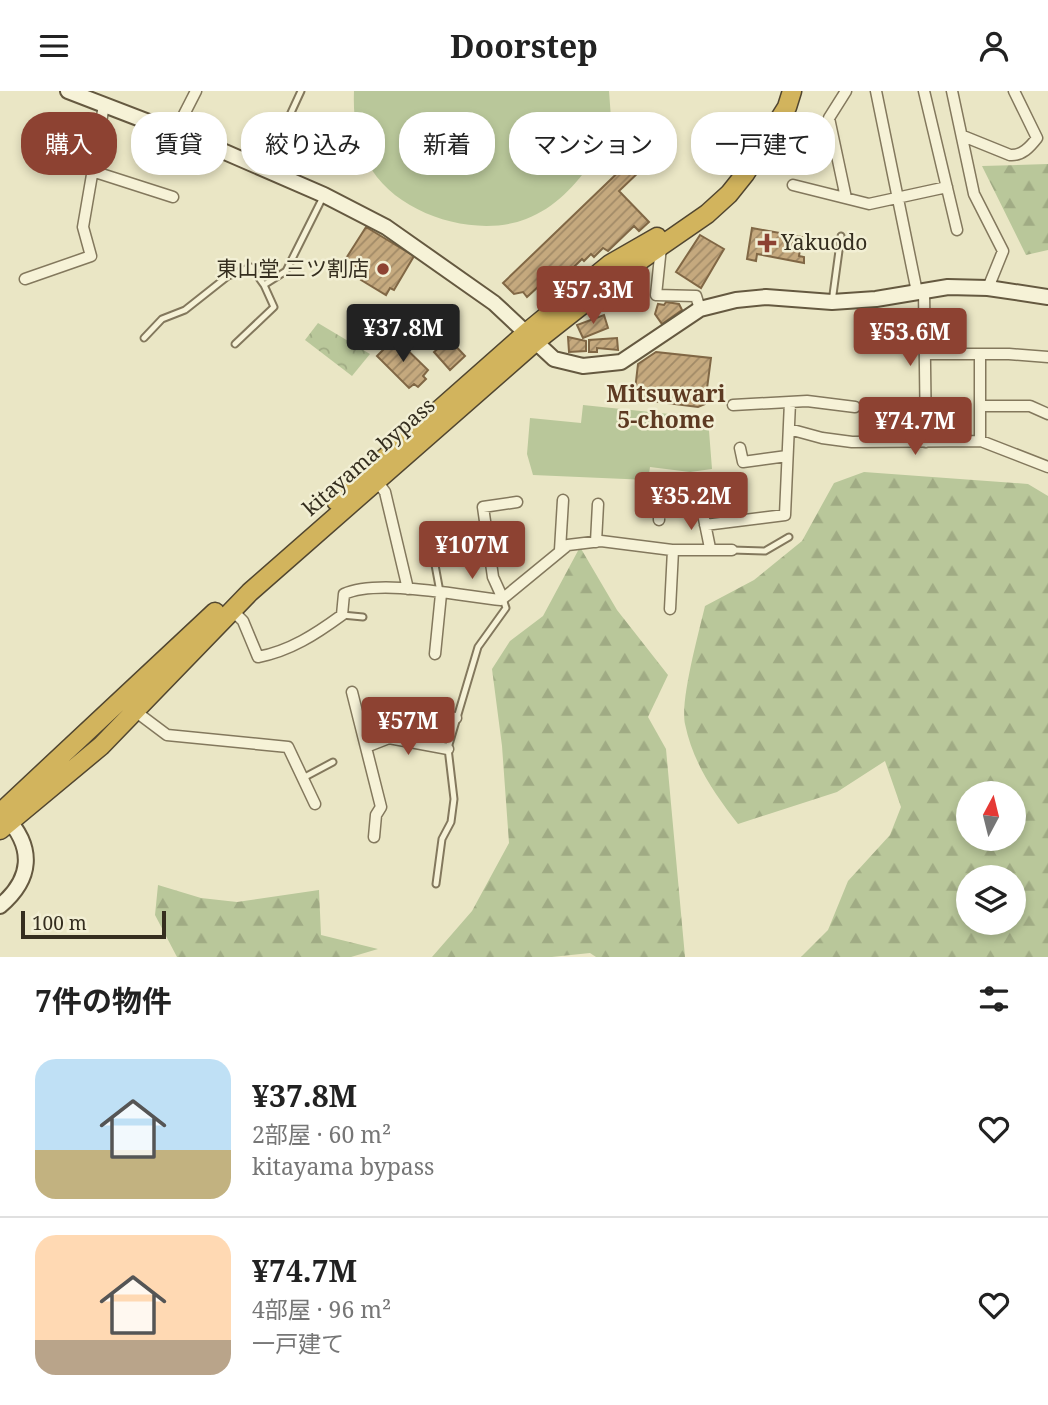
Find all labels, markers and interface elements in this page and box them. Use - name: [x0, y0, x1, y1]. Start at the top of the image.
- text: Doorstep: [450, 24, 598, 67]
- icon: menu: [35, 27, 73, 65]
- icon: person: [975, 27, 1013, 65]
- chip: 購入: [21, 112, 117, 175]
- chip: 賃貸: [131, 112, 227, 175]
- chip: 絞り込み: [241, 112, 385, 175]
- chip: 新着: [399, 112, 495, 175]
- chip: マンション: [509, 112, 677, 175]
- chip: 一戸建て: [691, 112, 835, 175]
- place label: Yakuodo: [780, 228, 867, 256]
- marker: Yakuodo: [759, 235, 775, 251]
- place label: 東山堂 三ツ割店: [217, 254, 369, 282]
- marker: 東山堂 三ツ割店: [375, 261, 391, 277]
- pin: ¥57.3M: [536, 267, 650, 326]
- text: ¥57.3M: [553, 273, 633, 305]
- pin: ¥37.8M: [346, 305, 460, 364]
- pin: ¥53.6M: [853, 309, 967, 368]
- text: ¥37.8M: [363, 311, 443, 343]
- text: ¥53.6M: [870, 315, 950, 347]
- district label: Mitsuwari 5-chome: [606, 377, 726, 435]
- street label: kitayama bypass: [296, 391, 440, 521]
- pin: ¥74.7M: [858, 397, 972, 457]
- text: ¥74.7M: [875, 404, 955, 436]
- pin: ¥35.2M: [634, 473, 748, 532]
- text: ¥35.2M: [651, 479, 731, 511]
- pin: ¥107M: [423, 521, 521, 581]
- text: ¥107M: [435, 528, 509, 560]
- pin: ¥57M: [367, 697, 449, 757]
- text: ¥57M: [378, 704, 438, 736]
- north arrow: [956, 781, 1026, 851]
- map controls: [956, 781, 1026, 935]
- button: layers: [956, 865, 1026, 935]
- scale bar: [21, 908, 166, 940]
- text: 100 m: [32, 910, 87, 936]
- text: 7件の物件: [35, 980, 172, 1021]
- icon: filters: [975, 980, 1013, 1018]
- text: ¥37.8M: [252, 1075, 357, 1116]
- icon: home: [91, 1087, 175, 1171]
- icon: heart: [975, 1110, 1013, 1148]
- text: 2部屋 · 60 m²: [252, 1118, 391, 1150]
- text: kitayama bypass: [252, 1150, 434, 1182]
- text: ¥74.7M: [252, 1250, 357, 1291]
- icon: home: [91, 1263, 175, 1347]
- icon: heart: [975, 1286, 1013, 1324]
- text: 4部屋 · 96 m²: [252, 1293, 391, 1325]
- text: 一戸建て: [252, 1327, 344, 1359]

